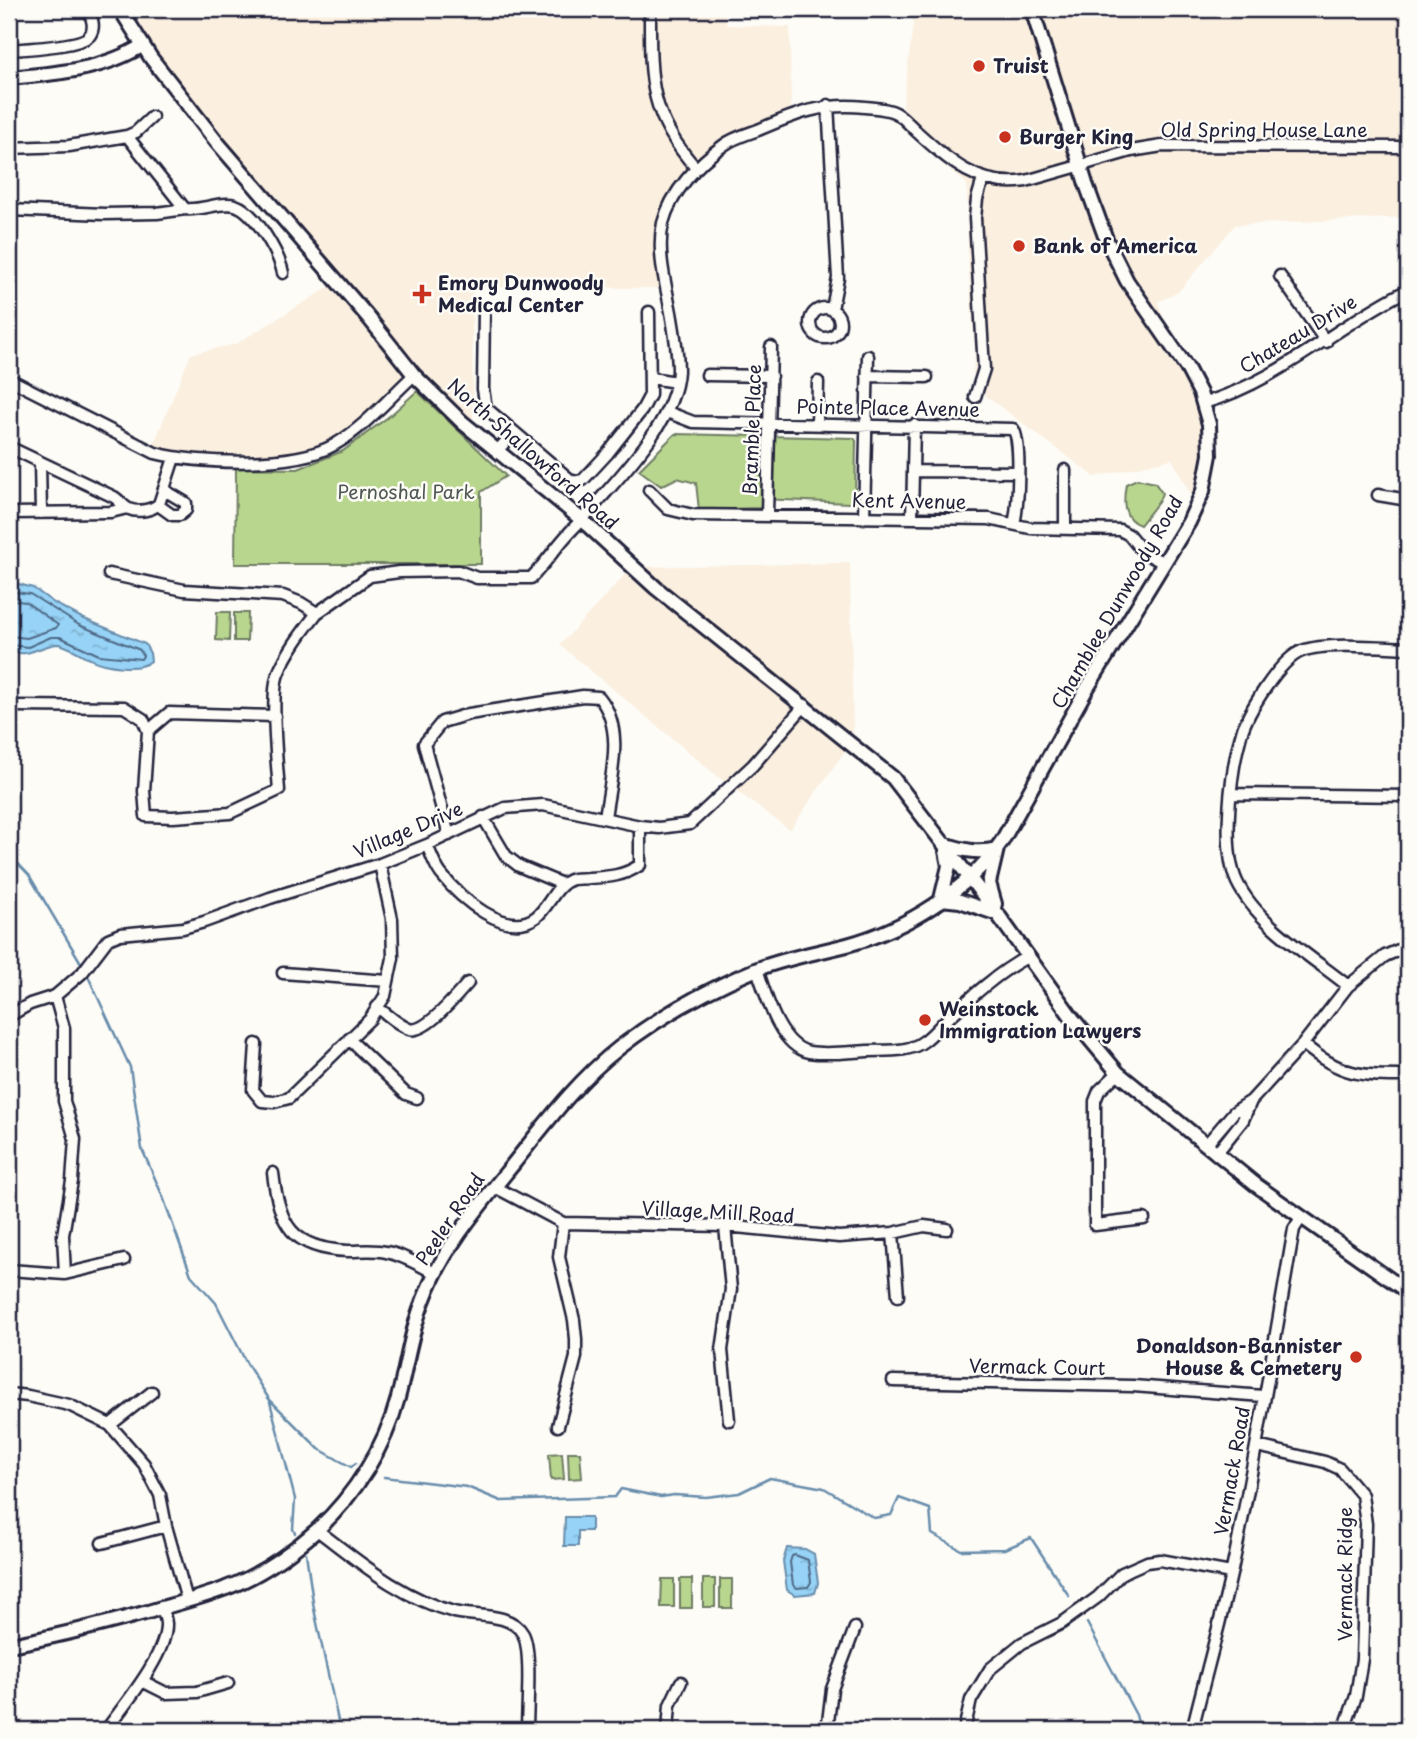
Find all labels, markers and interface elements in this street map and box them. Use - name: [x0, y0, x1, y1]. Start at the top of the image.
- place label: Truist: [993, 51, 1049, 79]
- marker: Truist: [971, 58, 987, 74]
- street label: Old Spring House Lane: [1160, 115, 1368, 143]
- place label: Burger King: [1019, 122, 1133, 150]
- marker: Burger King: [997, 129, 1013, 145]
- place label: Bank of America: [1033, 231, 1198, 259]
- marker: Bank of America: [1011, 238, 1027, 254]
- place label: Emory Dunwoody Medical Center: [438, 268, 604, 318]
- marker: Emory Dunwoody Medical Center: [412, 284, 432, 304]
- street label: Chateau Drive: [1233, 287, 1362, 379]
- street label: Bramble Place: [735, 364, 767, 496]
- street label: North Shallowford Road: [442, 371, 625, 536]
- street label: Pointe Place Avenue: [796, 391, 980, 423]
- park label: Pernoshal Park: [337, 477, 475, 505]
- street label: Kent Avenue: [852, 485, 967, 515]
- street label: Chamblee Dunwoody Road: [1043, 490, 1189, 713]
- street label: Village Drive: [349, 794, 467, 865]
- place label: Weinstock Immigration Lawyers: [939, 994, 1141, 1044]
- marker: Weinstock Immigration Lawyers: [917, 1012, 933, 1028]
- street label: Peeler Road: [408, 1167, 490, 1270]
- street label: Village Mill Road: [641, 1193, 795, 1229]
- place label: Donaldson-Bannister House & Cemetery: [1136, 1331, 1342, 1381]
- marker: Donaldson-Bannister House & Cemetery: [1348, 1349, 1364, 1365]
- street label: Vermack Court: [969, 1351, 1106, 1381]
- street label: Vermack Road: [1206, 1404, 1256, 1538]
- street label: Vermack Ridge: [1330, 1507, 1358, 1641]

